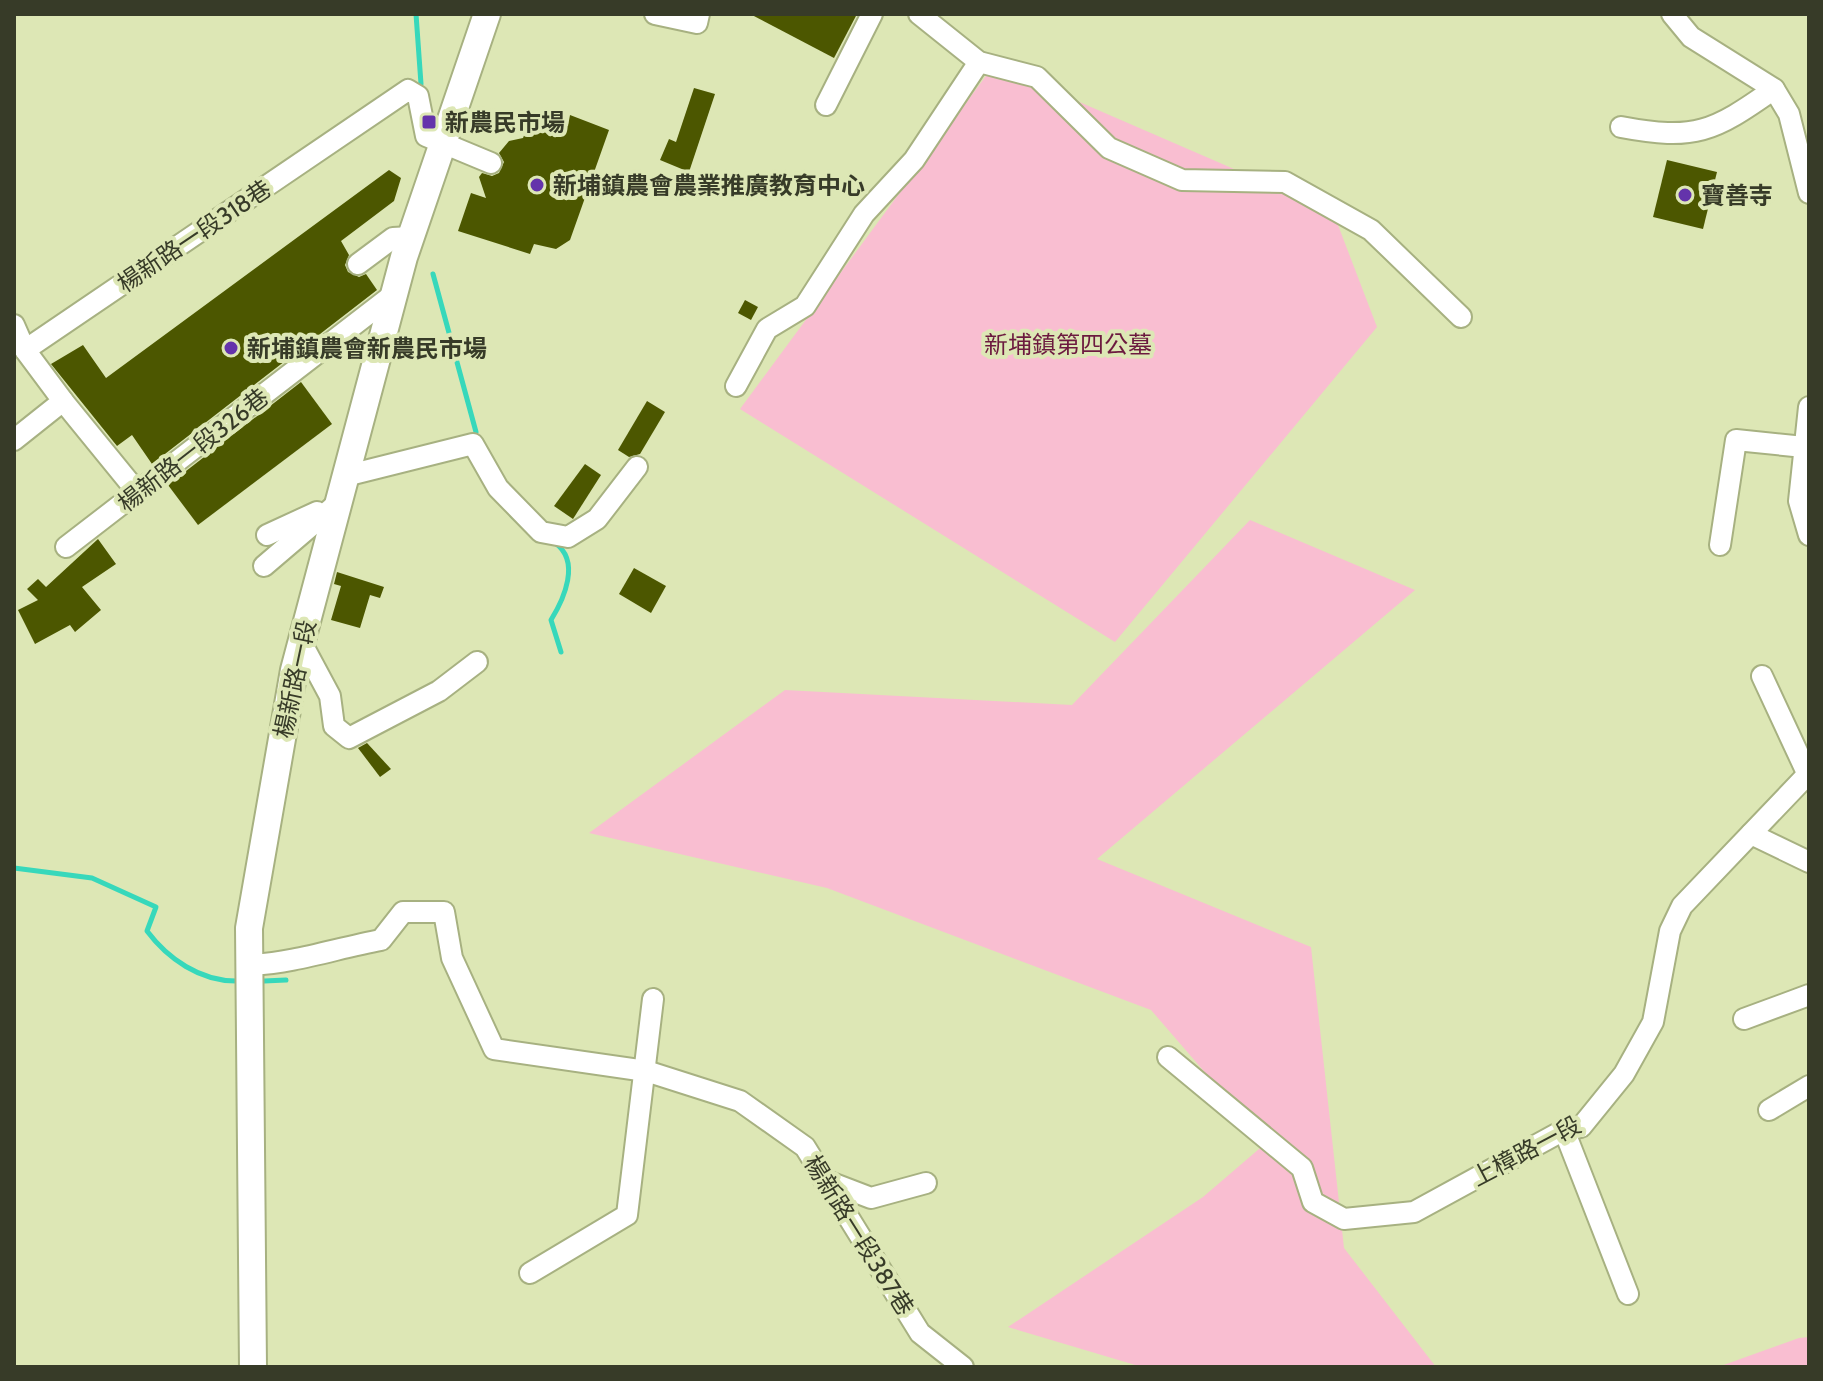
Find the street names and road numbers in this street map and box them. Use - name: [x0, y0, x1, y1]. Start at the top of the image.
- street label: 楊新路一段318巷: [112, 174, 276, 298]
- street label: 楊新路一段326巷: [112, 382, 274, 518]
- street label: 楊新路一段: [268, 617, 322, 741]
- street label: 上樟路一段: [1466, 1110, 1586, 1192]
- street label: 楊新路一段387巷: [798, 1149, 920, 1321]

